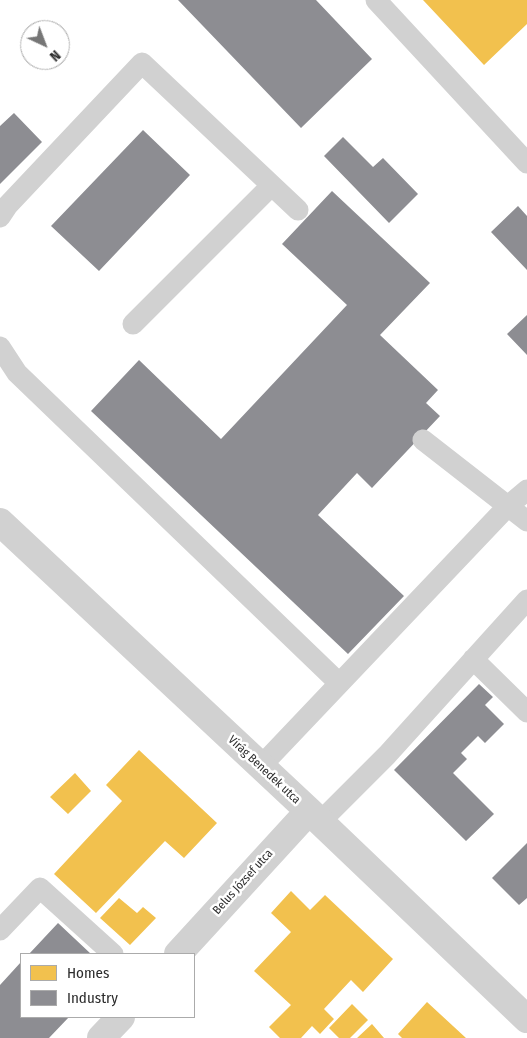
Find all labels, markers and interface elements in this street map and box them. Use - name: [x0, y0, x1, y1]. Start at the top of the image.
- north arrow: [20, 20, 70, 70]
- text: N: [46, 47, 64, 65]
- street label: Virág Benedek utca: [225, 733, 303, 807]
- street label: Belus József utca: [210, 847, 276, 917]
- legend: [20, 953, 195, 1018]
- text: Homes: [67, 964, 109, 982]
- text: Industry: [67, 989, 118, 1007]

